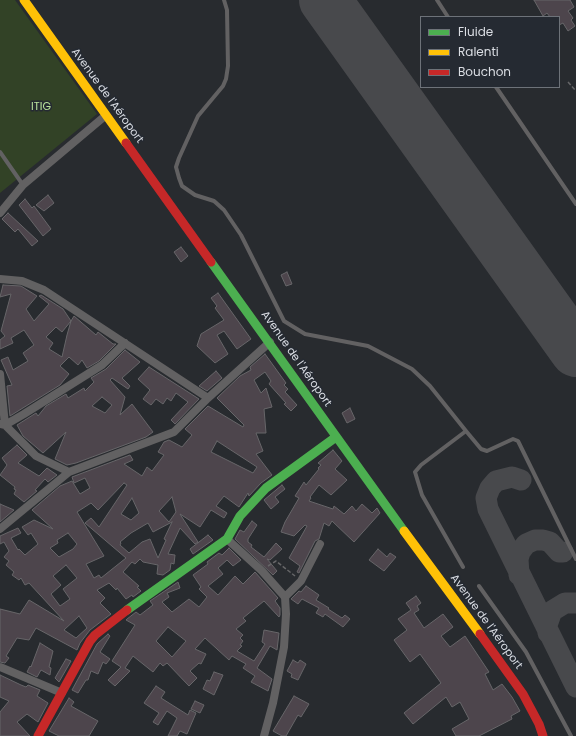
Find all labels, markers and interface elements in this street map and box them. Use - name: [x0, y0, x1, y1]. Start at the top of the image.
- legend: [420, 16, 560, 88]
- text: Fluide: [458, 23, 493, 40]
- text: Ralenti: [458, 43, 499, 60]
- street label: Avenue de l'Aéroport: [68, 46, 146, 146]
- text: Bouchon: [458, 63, 511, 80]
- park label: ITIG: [31, 100, 51, 114]
- street label: Avenue de l'Aéroport: [258, 309, 334, 409]
- street label: Avenue de l'Aéroport: [447, 572, 525, 672]

